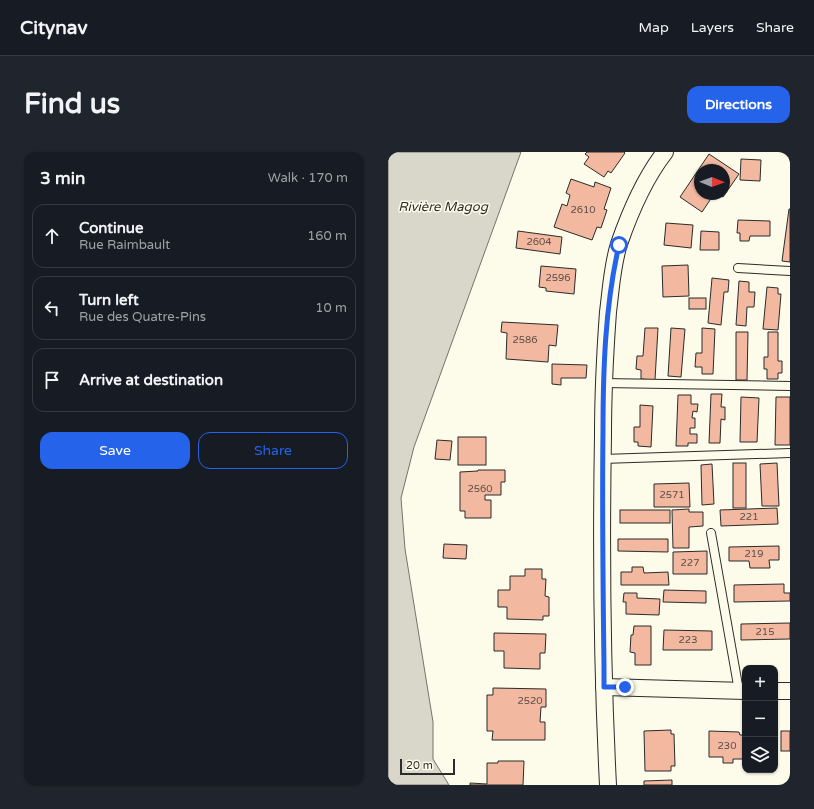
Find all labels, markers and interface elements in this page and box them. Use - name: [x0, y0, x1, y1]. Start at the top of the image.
- text: Citynav: [20, 17, 87, 39]
- text: Map: [639, 19, 669, 36]
- text: Layers: [691, 19, 734, 36]
- text: Share: [756, 19, 794, 36]
- button: Directions: [687, 86, 790, 123]
- text: Find us: [24, 87, 120, 121]
- north arrow: [694, 164, 730, 200]
- text: 3 min: [40, 168, 85, 189]
- text: Walk · 170 m: [268, 170, 348, 186]
- water label: Rivière Magog: [398, 199, 489, 215]
- house number: 2610: [570, 204, 596, 216]
- text: Continue: [79, 219, 143, 237]
- icon: ahead: [41, 225, 63, 247]
- text: 160 m: [307, 228, 347, 244]
- house number: 2604: [526, 236, 552, 248]
- route start: [610, 236, 628, 254]
- text: Rue Raimbault: [79, 237, 170, 253]
- house number: 2596: [545, 272, 571, 284]
- text: Turn left: [79, 291, 139, 309]
- icon: left: [41, 297, 63, 319]
- text: 10 m: [315, 300, 347, 316]
- text: Rue des Quatre-Pins: [79, 309, 206, 325]
- house number: 2586: [512, 334, 538, 346]
- icon: arrive: [41, 369, 63, 391]
- text: Arrive at destination: [79, 371, 223, 389]
- button: Save: [40, 432, 190, 469]
- button: Share: [198, 432, 348, 469]
- house number: 2560: [467, 483, 493, 495]
- house number: 2571: [659, 489, 685, 501]
- house number: 221: [740, 511, 758, 523]
- house number: 219: [745, 548, 763, 560]
- house number: 227: [681, 557, 699, 569]
- house number: 215: [756, 626, 774, 638]
- house number: 223: [679, 634, 697, 646]
- map controls: [742, 665, 778, 773]
- button: +: [742, 665, 778, 701]
- route end: [616, 678, 634, 696]
- house number: 2520: [517, 695, 543, 707]
- button: −: [742, 701, 778, 737]
- button: layers: [742, 737, 778, 773]
- house number: 230: [718, 740, 736, 752]
- scale bar: [400, 757, 455, 776]
- text: 20 m: [406, 759, 433, 772]

